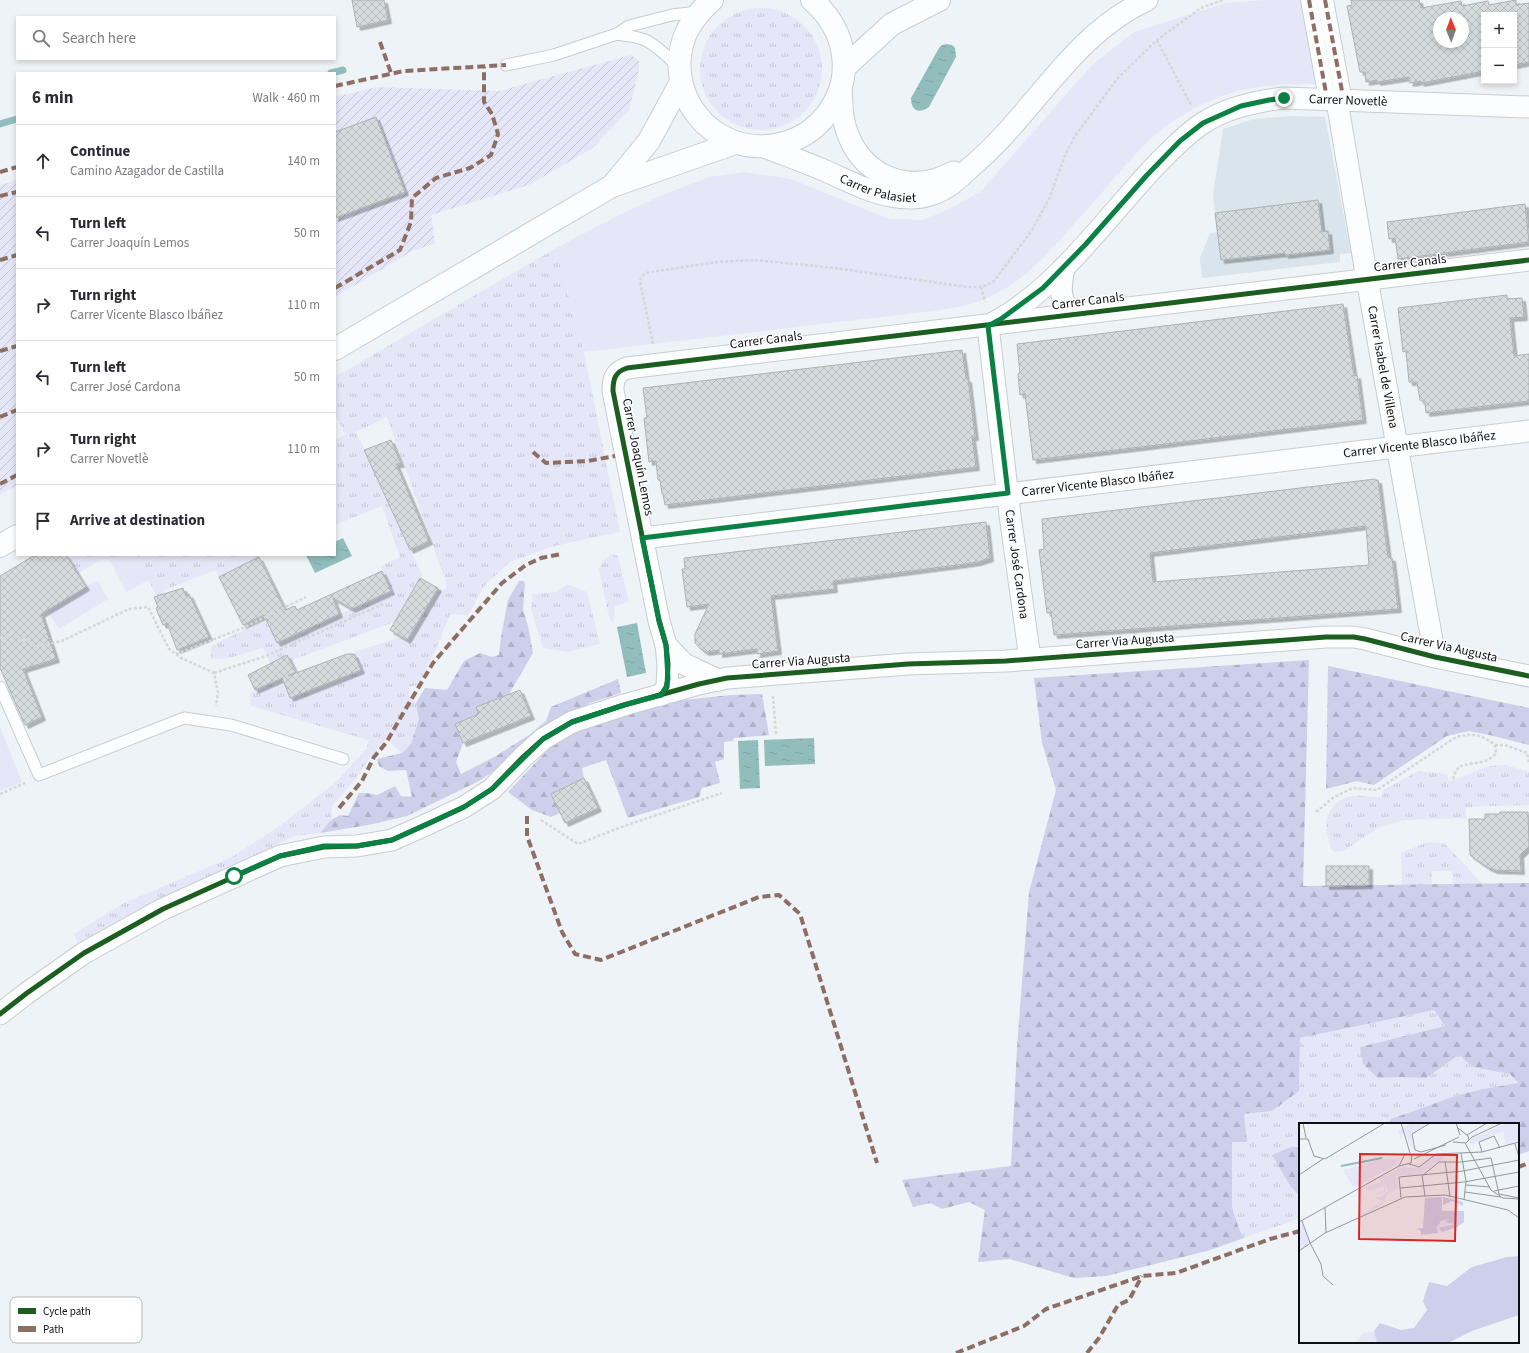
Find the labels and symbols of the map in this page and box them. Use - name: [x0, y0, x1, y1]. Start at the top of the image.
- north arrow: [1433, 12, 1469, 48]
- route end: [1275, 89, 1293, 107]
- street label: Carrer Novetlè: [1309, 90, 1388, 111]
- street label: Carrer Palasiet: [837, 169, 917, 207]
- street label: Carrer Canals: [1373, 250, 1448, 276]
- street label: Carrer Canals: [1051, 288, 1126, 314]
- street label: Carrer Isabel de Villena: [1363, 304, 1403, 430]
- street label: Carrer Canals: [729, 327, 804, 353]
- street label: Carrer Joaquín Lemos: [618, 397, 658, 518]
- street label: Carrer Vicente Blasco Ibáñez: [1342, 426, 1497, 462]
- street label: Carrer Vicente Blasco Ibáñez: [1021, 465, 1175, 501]
- street label: Carrer José Cardona: [1000, 508, 1033, 620]
- street label: Carrer Via Augusta: [1399, 627, 1499, 667]
- street label: Carrer Via Augusta: [1075, 629, 1175, 653]
- street label: Carrer Via Augusta: [751, 649, 851, 673]
- route start: [225, 867, 243, 885]
- inset map: [1299, 1123, 1519, 1343]
- legend: [10, 1297, 142, 1343]
- text: Cycle path: [43, 1304, 91, 1319]
- text: Path: [43, 1322, 64, 1337]

